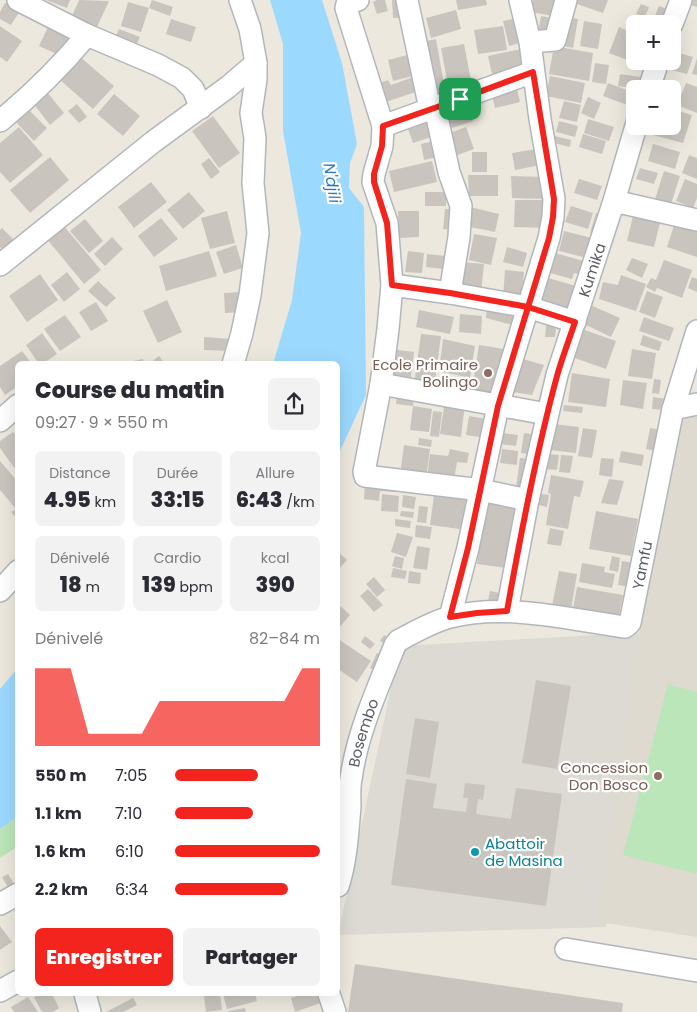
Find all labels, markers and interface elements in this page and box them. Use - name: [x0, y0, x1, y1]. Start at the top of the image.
- map controls: [626, 15, 681, 135]
- button: +: [626, 15, 681, 70]
- pin: [439, 78, 481, 120]
- button: −: [626, 80, 681, 135]
- icon: arrive: [446, 85, 474, 113]
- water label: N'djili: [317, 161, 347, 206]
- street label: Kumika: [573, 240, 610, 299]
- place label: Ecole Primaire Bolingo: [372, 354, 478, 392]
- marker: Ecole Primaire Bolingo: [482, 367, 494, 379]
- text: Course du matin: [35, 375, 225, 406]
- button: share: [268, 378, 320, 430]
- text: 09:27 · 9 × 550 m: [35, 411, 168, 434]
- text: Distance: [49, 463, 111, 483]
- text: Durée: [157, 463, 198, 483]
- text: Allure: [256, 463, 295, 483]
- text: 4.95: [43, 485, 91, 514]
- text: 33:15: [151, 485, 204, 514]
- text: 6:43: [236, 485, 283, 514]
- text: km: [91, 492, 116, 512]
- text: /km: [283, 492, 315, 512]
- street label: Yamfu: [627, 539, 657, 591]
- text: Dénivelé: [50, 548, 110, 568]
- text: Cardio: [154, 548, 201, 568]
- text: kcal: [261, 548, 289, 568]
- text: 18: [60, 570, 82, 599]
- text: 139: [142, 570, 176, 599]
- text: 390: [255, 570, 295, 599]
- text: m: [82, 577, 100, 597]
- text: bpm: [176, 577, 213, 597]
- text: Dénivelé: [35, 627, 103, 650]
- text: 82–84 m: [249, 627, 320, 650]
- street label: Bosembo: [343, 695, 383, 769]
- place label: Concession Don Bosco: [560, 757, 648, 795]
- text: 550 m: [35, 764, 87, 787]
- text: 7:05: [115, 764, 147, 787]
- marker: Concession Don Bosco: [652, 770, 664, 782]
- text: 1.1 km: [35, 802, 82, 825]
- text: 7:10: [115, 802, 142, 825]
- place label: Abattoir de Masina: [485, 833, 563, 871]
- text: 1.6 km: [35, 840, 86, 863]
- text: 6:10: [115, 840, 144, 863]
- marker: Abattoir de Masina: [469, 846, 481, 858]
- text: 2.2 km: [35, 878, 88, 901]
- text: 6:34: [115, 878, 148, 901]
- button: Enregistrer: [35, 928, 173, 986]
- button: Partager: [183, 928, 320, 986]

